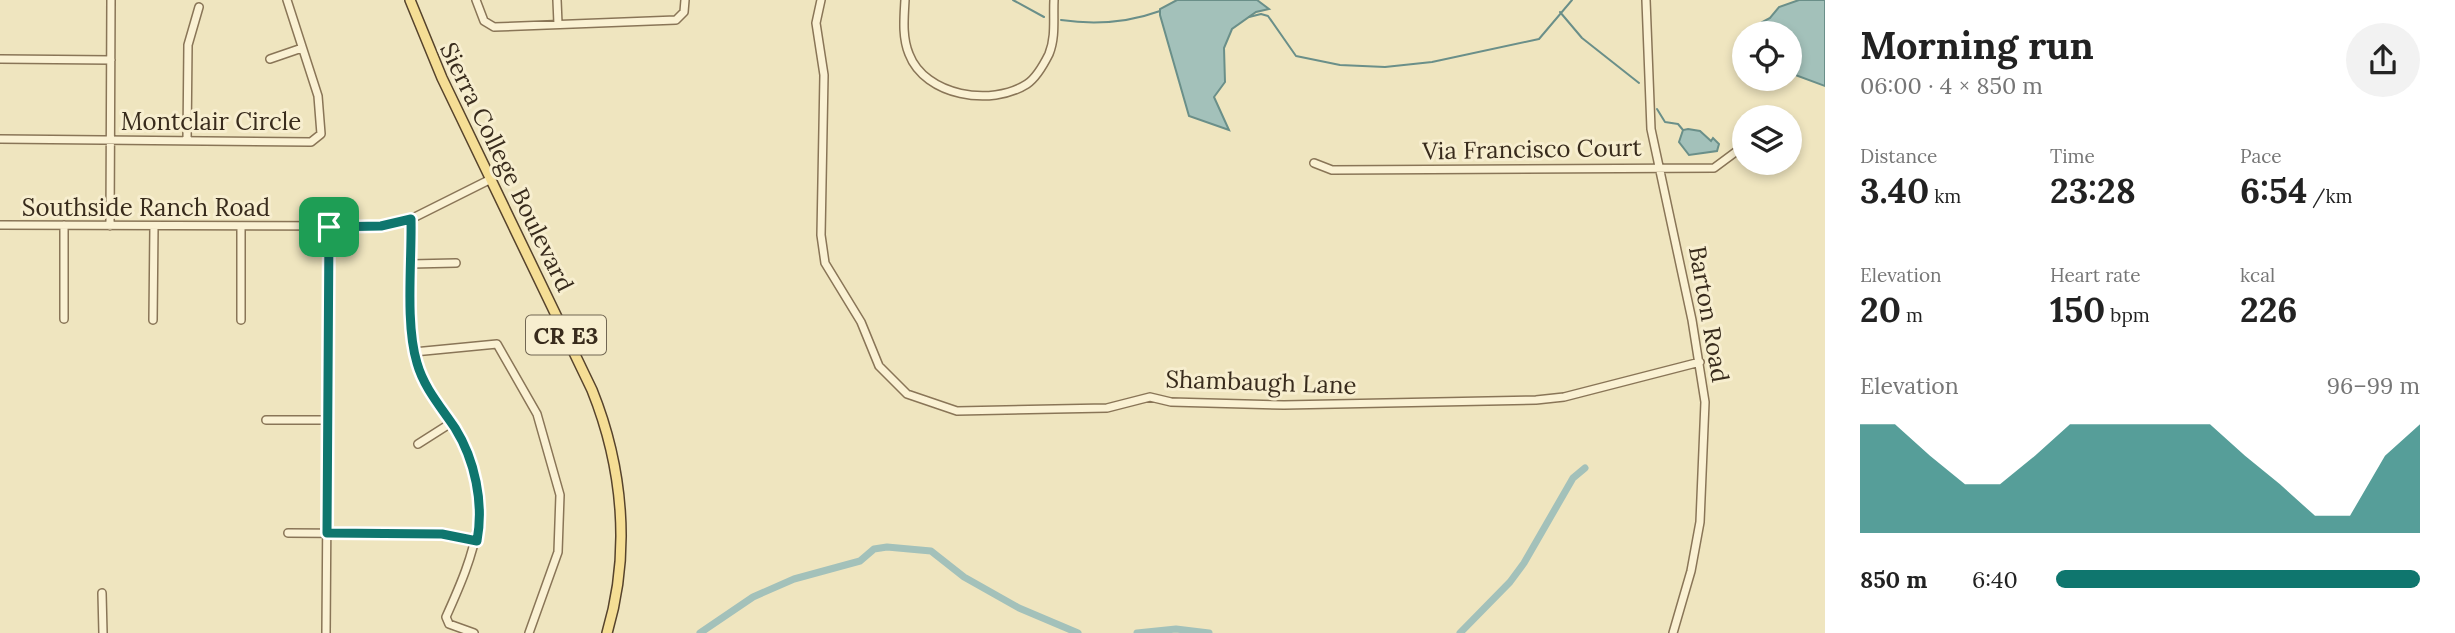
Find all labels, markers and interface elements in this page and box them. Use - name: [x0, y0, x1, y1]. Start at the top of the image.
- map controls: [1732, 21, 1802, 175]
- button: locate: [1732, 21, 1802, 91]
- text: Morning run: [1860, 21, 2094, 69]
- button: share: [2346, 23, 2420, 97]
- street label: Sierra College Boulevard: [433, 37, 581, 297]
- text: 06:00 · 4 × 850 m: [1860, 71, 2043, 100]
- button: layers: [1732, 105, 1802, 175]
- street label: Montclair Circle: [121, 106, 301, 137]
- street label: Via Francisco Court: [1421, 132, 1643, 166]
- text: Distance: [1860, 144, 1937, 168]
- text: Time: [2050, 144, 2095, 168]
- text: Pace: [2240, 144, 2282, 168]
- text: 3.40: [1860, 168, 1929, 213]
- text: 23:28: [2050, 168, 2136, 213]
- text: 6:54: [2240, 168, 2307, 213]
- text: km: [1929, 184, 1961, 208]
- text: /km: [2307, 184, 2353, 208]
- street label: Southside Ranch Road: [22, 192, 270, 223]
- pin: [299, 197, 359, 257]
- icon: arrive: [310, 208, 348, 246]
- street label: Barton Road: [1682, 243, 1736, 385]
- text: Elevation: [1860, 263, 1942, 287]
- text: Heart rate: [2050, 263, 2141, 287]
- text: kcal: [2240, 263, 2275, 287]
- text: 20: [1860, 287, 1901, 332]
- text: 150: [2050, 287, 2105, 332]
- text: 226: [2240, 287, 2297, 332]
- text: m: [1901, 303, 1923, 327]
- text: bpm: [2105, 303, 2150, 327]
- road number: CR E3: [526, 316, 606, 354]
- street label: Shambaugh Lane: [1165, 363, 1357, 401]
- text: Elevation: [1860, 371, 1959, 400]
- text: 96–99 m: [2327, 371, 2420, 400]
- text: 850 m: [1860, 565, 1927, 594]
- text: 6:40: [1972, 565, 2018, 594]

